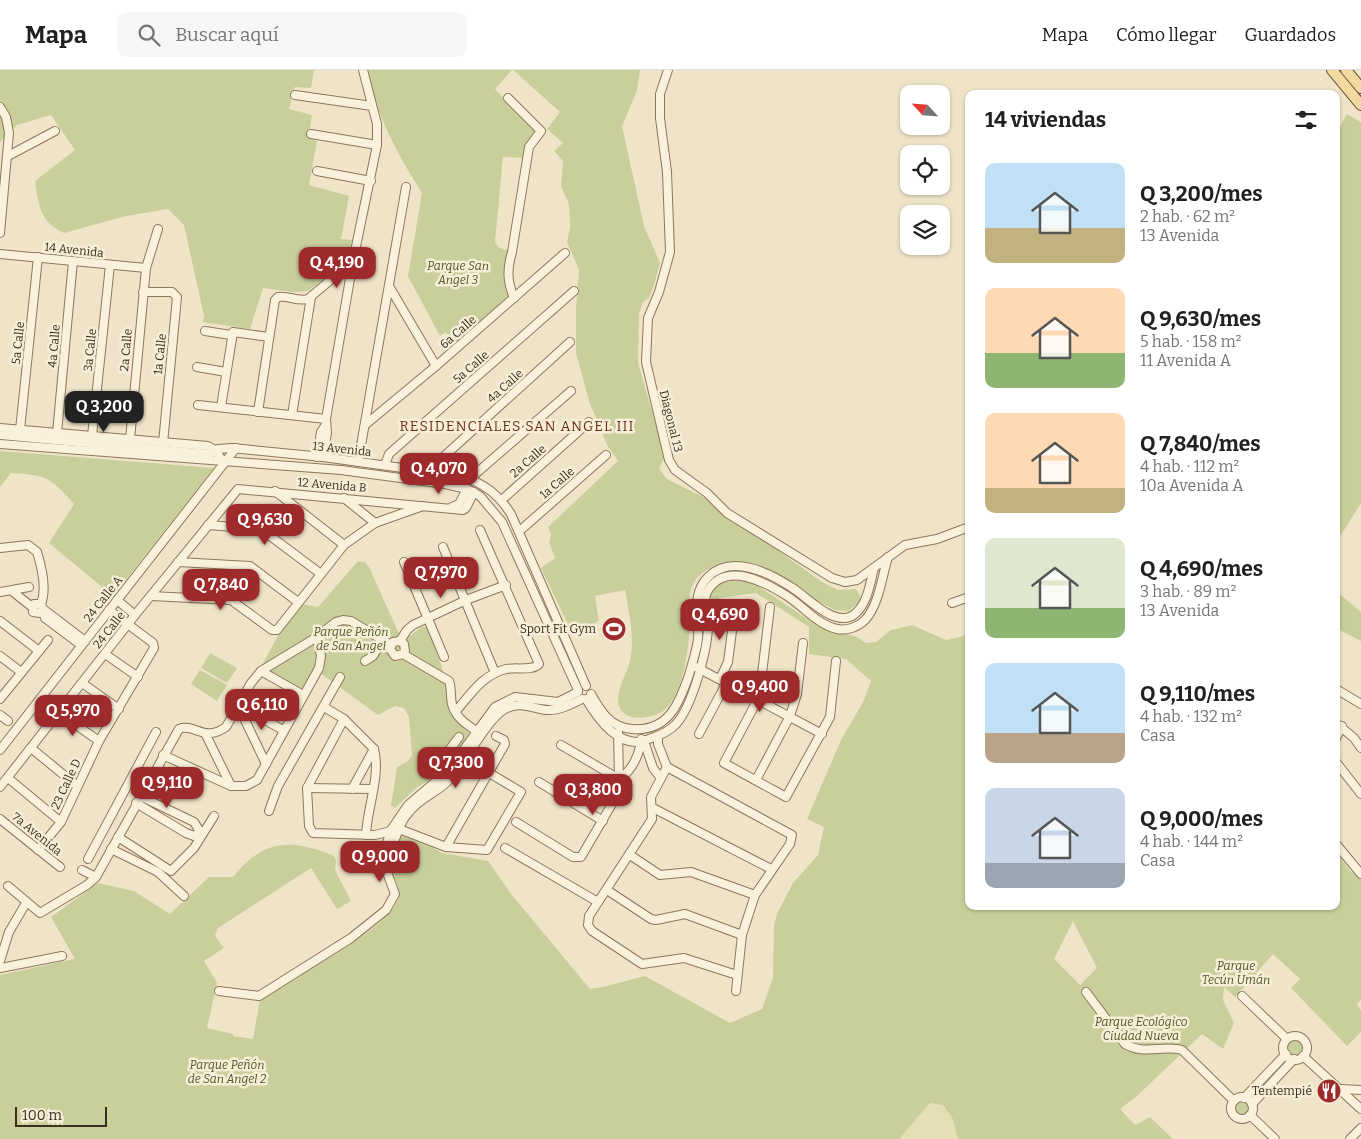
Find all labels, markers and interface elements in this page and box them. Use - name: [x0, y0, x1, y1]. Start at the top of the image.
- search box: [117, 12, 467, 57]
- text: Mapa: [25, 21, 87, 49]
- icon: search: [135, 21, 163, 49]
- text: Buscar aquí: [175, 23, 279, 46]
- text: Mapa: [1042, 24, 1088, 46]
- text: Cómo llegar: [1116, 24, 1217, 46]
- text: Guardados: [1245, 24, 1336, 46]
- north arrow: [900, 85, 950, 135]
- map controls: [900, 85, 950, 255]
- icon: filters: [1292, 106, 1320, 134]
- text: 14 viviendas: [985, 107, 1106, 133]
- button: locate: [900, 145, 950, 195]
- text: Q 3,200/mes: [1140, 181, 1263, 207]
- icon: home: [1025, 183, 1085, 243]
- button: layers: [900, 205, 950, 255]
- text: 2 hab. · 62 m²: [1140, 207, 1235, 226]
- text: 13 Avenida: [1140, 226, 1219, 245]
- street label: 14 Avenida: [44, 240, 105, 260]
- pin: Q 4,190: [291, 246, 383, 289]
- text: Q 4,190: [310, 253, 364, 272]
- park label: Parque San Angel 3: [427, 259, 489, 287]
- text: Q 9,630/mes: [1140, 306, 1261, 332]
- icon: home: [1025, 308, 1085, 368]
- street label: 6a Calle: [437, 312, 479, 352]
- street label: 5a Calle: [9, 321, 27, 365]
- street label: 4a Calle: [45, 324, 63, 368]
- street label: 3a Calle: [81, 328, 99, 372]
- street label: 2a Calle: [117, 328, 135, 372]
- text: 5 hab. · 158 m²: [1140, 332, 1241, 351]
- street label: 1a Calle: [151, 333, 169, 375]
- street label: 5a Calle: [450, 348, 492, 386]
- text: 11 Avenida A: [1140, 351, 1231, 370]
- street label: 4a Calle: [484, 366, 526, 406]
- street label: Diagonal 13: [657, 388, 686, 454]
- pin: Q 3,200: [58, 390, 150, 433]
- text: Q 3,200: [76, 397, 132, 416]
- district label: RESIDENCIALES SAN ANGEL III: [400, 418, 634, 435]
- text: Q 7,840/mes: [1140, 431, 1261, 457]
- icon: home: [1025, 433, 1085, 493]
- street label: 13 Avenida: [312, 439, 373, 459]
- street label: 2a Calle: [507, 442, 549, 480]
- pin: Q 4,070: [393, 452, 485, 495]
- text: 4 hab. · 112 m²: [1140, 457, 1239, 476]
- text: Q 4,070: [411, 459, 467, 478]
- street label: 1a Calle: [537, 464, 577, 502]
- street label: 12 Avenida B: [297, 475, 367, 495]
- text: 10a Avenida A: [1140, 476, 1244, 495]
- pin: Q 9,630: [219, 504, 311, 546]
- text: Q 9,630: [237, 510, 293, 529]
- pin: Q 7,970: [395, 556, 487, 599]
- text: Q 4,690/mes: [1140, 556, 1263, 582]
- icon: home: [1025, 558, 1085, 618]
- text: Q 7,970: [414, 563, 468, 582]
- pin: Q 7,840: [175, 568, 267, 611]
- street label: 24 Calle A: [81, 573, 126, 625]
- text: Q 7,840: [193, 575, 249, 594]
- text: 3 hab. · 89 m²: [1140, 582, 1236, 601]
- pin: Q 4,690: [674, 598, 766, 641]
- text: 13 Avenida: [1140, 601, 1219, 620]
- text: Q 4,690: [691, 605, 749, 624]
- street label: 24 Calle: [90, 609, 128, 651]
- sports icon: Sport Fit Gym: [601, 616, 627, 642]
- place label: Sport Fit Gym: [520, 622, 597, 636]
- park label: Parque Peñón de San Angel: [314, 625, 388, 653]
- pin: Q 9,400: [714, 670, 806, 713]
- text: Q 9,400: [732, 677, 788, 696]
- text: Q 9,110/mes: [1140, 681, 1255, 707]
- icon: home: [1025, 683, 1085, 743]
- pin: Q 6,110: [216, 688, 308, 731]
- pin: Q 5,970: [27, 694, 119, 737]
- text: Q 6,110: [236, 695, 288, 714]
- text: Q 5,970: [46, 701, 100, 720]
- text: 4 hab. · 132 m²: [1140, 707, 1242, 726]
- text: Casa: [1140, 726, 1175, 745]
- pin: Q 7,300: [410, 746, 502, 789]
- text: Q 7,300: [428, 753, 484, 772]
- street label: 23 Calle D: [48, 756, 84, 812]
- pin: Q 9,110: [121, 766, 213, 809]
- text: Q 9,110: [142, 773, 192, 792]
- pin: Q 3,800: [547, 774, 639, 816]
- text: Q 3,800: [564, 780, 622, 799]
- text: Q 9,000/mes: [1140, 806, 1263, 832]
- icon: home: [1025, 808, 1085, 868]
- street label: 7a Avenida: [9, 810, 65, 859]
- text: 4 hab. · 144 m²: [1140, 832, 1243, 851]
- pin: Q 9,000: [334, 840, 426, 883]
- text: Q 9,000: [352, 847, 408, 866]
- text: Casa: [1140, 851, 1175, 870]
- park label: Parque Tecún Umán: [1202, 959, 1270, 987]
- park label: Parque Ecológico Ciudad Nueva: [1095, 1015, 1188, 1043]
- park label: Parque Peñón de San Angel 2: [188, 1058, 267, 1086]
- restaurant icon: Tentempié: [1316, 1078, 1342, 1104]
- place label: Tentempié: [1252, 1084, 1312, 1098]
- scale bar: [15, 1104, 108, 1127]
- text: 100 m: [22, 1107, 62, 1124]

